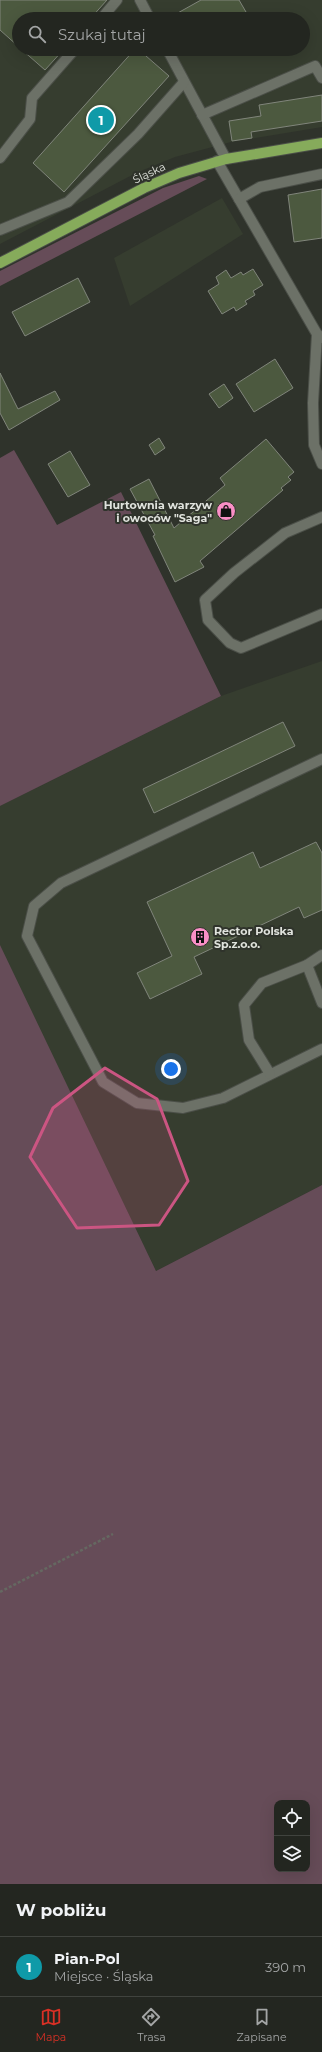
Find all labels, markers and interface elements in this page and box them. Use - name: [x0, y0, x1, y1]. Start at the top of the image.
- search box: [12, 12, 310, 56]
- icon: search: [26, 23, 48, 45]
- text: Szukaj tutaj: [58, 25, 146, 44]
- pin: 1: [88, 105, 114, 135]
- street label: Śląska: [130, 159, 168, 187]
- place label: Hurtownia warzyw i owoców "Saga": [104, 498, 213, 525]
- shop icon: Hurtownia warzyw i owoców "Saga": [215, 500, 237, 522]
- place label: Rector Polska Sp.z.o.o.: [214, 924, 294, 951]
- building icon: Rector Polska Sp.z.o.o.: [189, 926, 211, 948]
- your location: [161, 1059, 181, 1079]
- map controls: [274, 1800, 310, 1872]
- button: locate: [274, 1800, 310, 1836]
- button: layers: [274, 1836, 310, 1872]
- text: W pobliżu: [16, 1900, 106, 1920]
- text: Pian-Pol: [54, 1949, 120, 1968]
- text: 1: [26, 1959, 32, 1975]
- text: 390 m: [265, 1959, 306, 1975]
- text: Miejsce · Śląska: [54, 1968, 154, 1984]
- tab: Mapa: [35, 2006, 66, 2044]
- tab: Trasa: [137, 2006, 166, 2044]
- tab: Zapisane: [237, 2006, 287, 2044]

